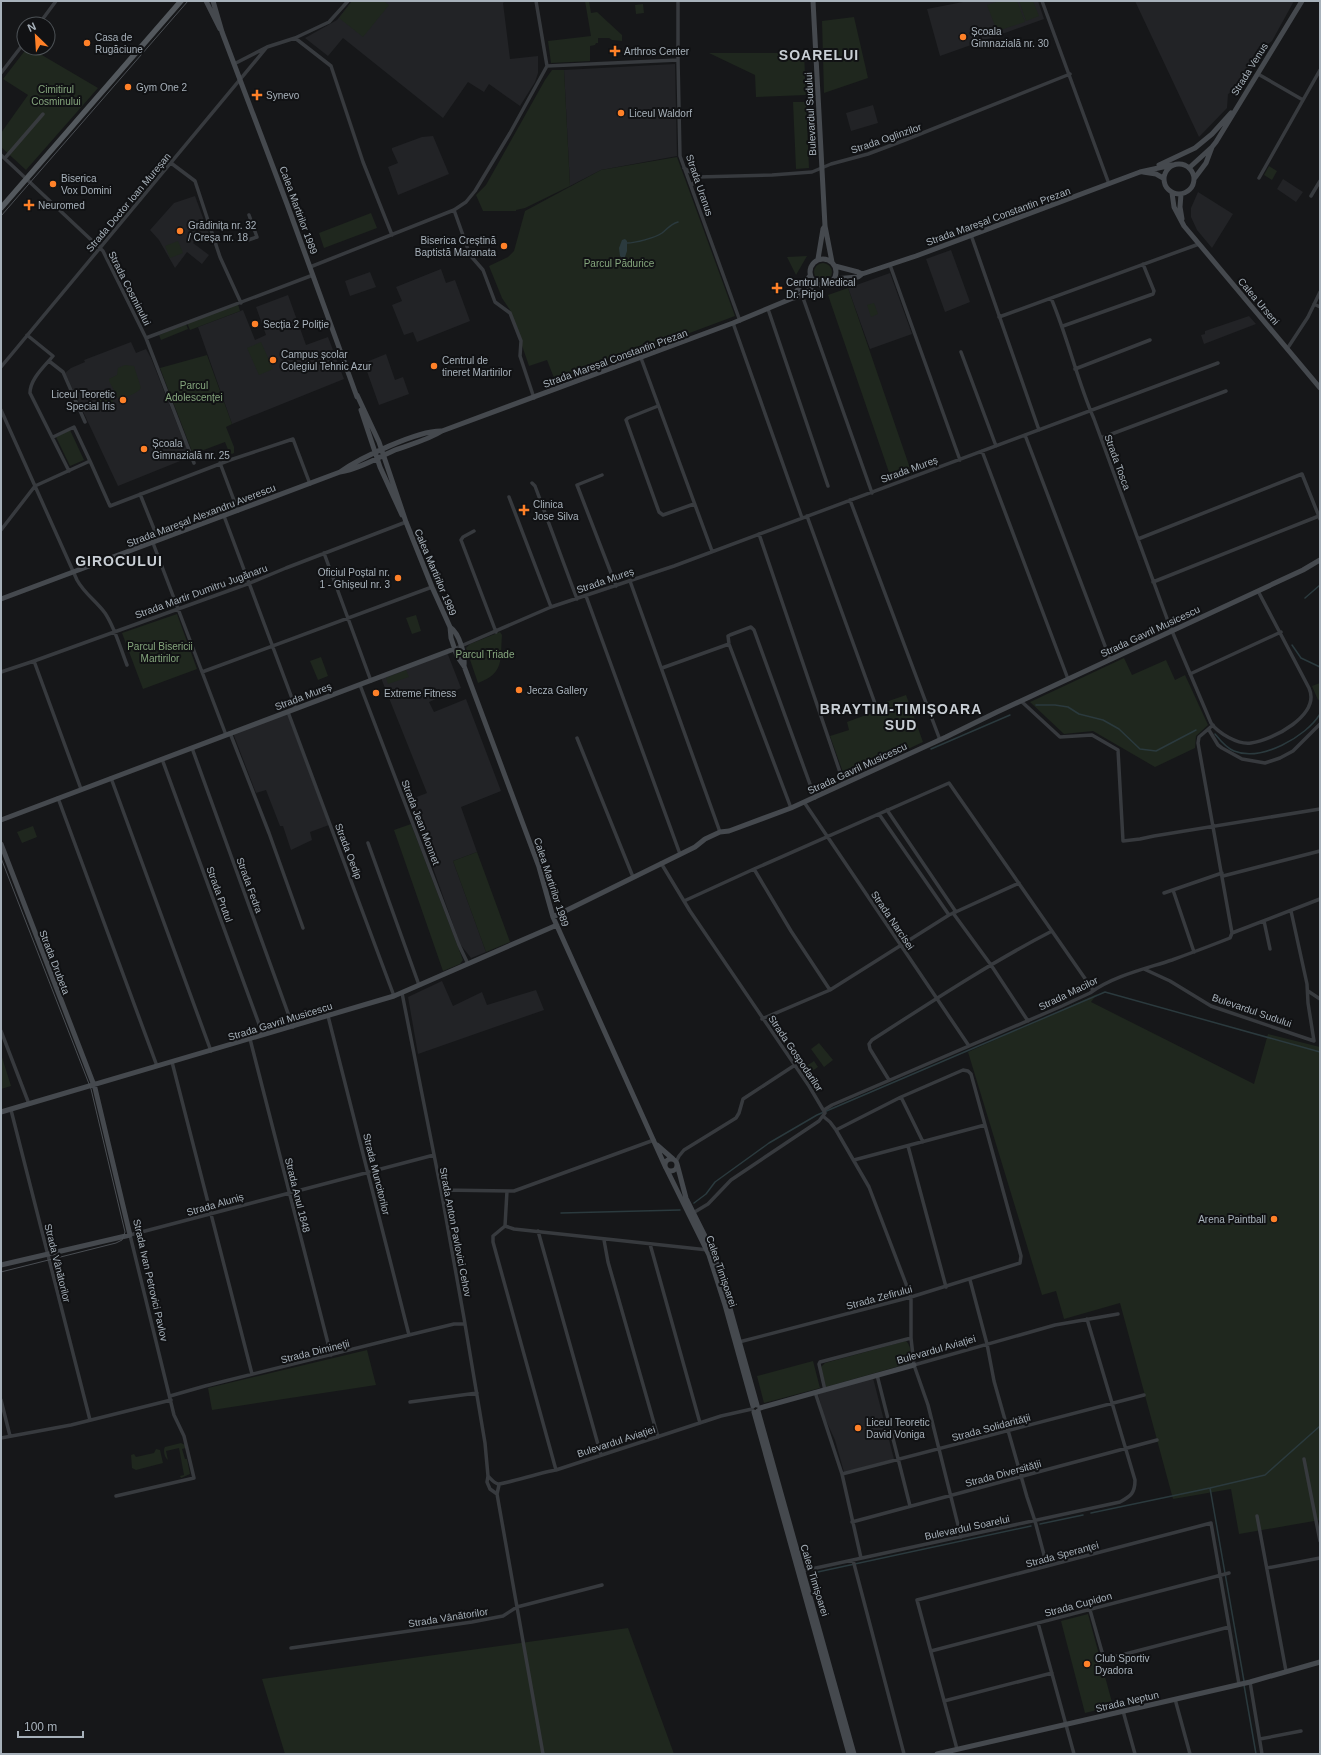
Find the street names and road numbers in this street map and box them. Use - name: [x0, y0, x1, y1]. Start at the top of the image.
- street label: Strada Venus: [1229, 41, 1270, 98]
- street label: Bulevardul Sudului: [803, 72, 818, 156]
- street label: Strada Oglinzilor: [849, 121, 924, 156]
- street label: Strada Doctor Ioan Mureșan: [84, 151, 173, 254]
- street label: Strada Uranus: [684, 153, 715, 217]
- street label: Calea Martirilor 1989: [277, 165, 320, 256]
- street label: Strada Mareșal Constantin Prezan: [924, 185, 1072, 248]
- street label: Strada Cosminului: [106, 249, 153, 327]
- street label: Calea Urseni: [1236, 276, 1281, 327]
- street label: Strada Mareșal Constantin Prezan: [541, 327, 689, 390]
- street label: Strada Tosca: [1102, 433, 1133, 492]
- street label: Strada Mureș: [879, 454, 939, 485]
- street label: Strada Mareșal Alexandru Averescu: [125, 482, 277, 549]
- street label: Calea Martirilor 1989: [412, 527, 459, 617]
- street label: Strada Martir Dumitru Jugănaru: [133, 562, 269, 621]
- street label: Strada Mureș: [575, 566, 635, 595]
- street label: Strada Gavril Musicescu: [1099, 604, 1202, 659]
- street label: Strada Mureș: [273, 681, 333, 712]
- street label: Strada Gavril Musicescu: [806, 741, 909, 796]
- street label: Strada Jean Monnet: [399, 778, 442, 866]
- street label: Strada Oedip: [333, 822, 364, 881]
- street label: Calea Martirilor 1989: [532, 836, 571, 928]
- street label: Strada Fedra: [234, 856, 265, 915]
- street label: Strada Prutul: [204, 865, 235, 923]
- street label: Strada Narcisei: [869, 889, 916, 952]
- street label: Strada Drubeta: [37, 929, 72, 996]
- street label: Strada Macilor: [1037, 974, 1100, 1013]
- street label: Bulevardul Sudului: [1211, 992, 1293, 1029]
- street label: Strada Gavril Musicescu: [227, 1000, 334, 1043]
- street label: Strada Gospodarilor: [766, 1013, 826, 1094]
- street label: Strada Muncitorilor: [361, 1132, 392, 1217]
- street label: Strada Anul 1848: [283, 1157, 312, 1234]
- street label: Strada Anton Pavlovici Cehov: [438, 1166, 473, 1298]
- street label: Strada Aluniș: [185, 1191, 245, 1218]
- street label: Strada Ivan Petrovici Pavlov: [131, 1218, 170, 1342]
- street label: Strada Vânătorilor: [42, 1223, 73, 1304]
- street label: Calea Timișoarei: [704, 1234, 739, 1308]
- street label: Strada Zefirului: [845, 1283, 913, 1312]
- street label: Bulevardul Aviației: [895, 1333, 977, 1366]
- street label: Strada Dimineții: [280, 1338, 351, 1365]
- street label: Strada Solidarității: [951, 1412, 1032, 1443]
- street label: Bulevardul Aviației: [576, 1424, 657, 1459]
- street label: Strada Diversității: [964, 1458, 1042, 1489]
- street label: Bulevardul Soarelui: [924, 1513, 1011, 1542]
- street label: Strada Speranței: [1024, 1539, 1100, 1570]
- street label: Calea Timișoarei: [798, 1543, 831, 1617]
- street label: Strada Cupidon: [1043, 1590, 1113, 1619]
- street label: Strada Vânătorilor: [407, 1606, 489, 1629]
- street label: Strada Neptun: [1094, 1689, 1160, 1714]

